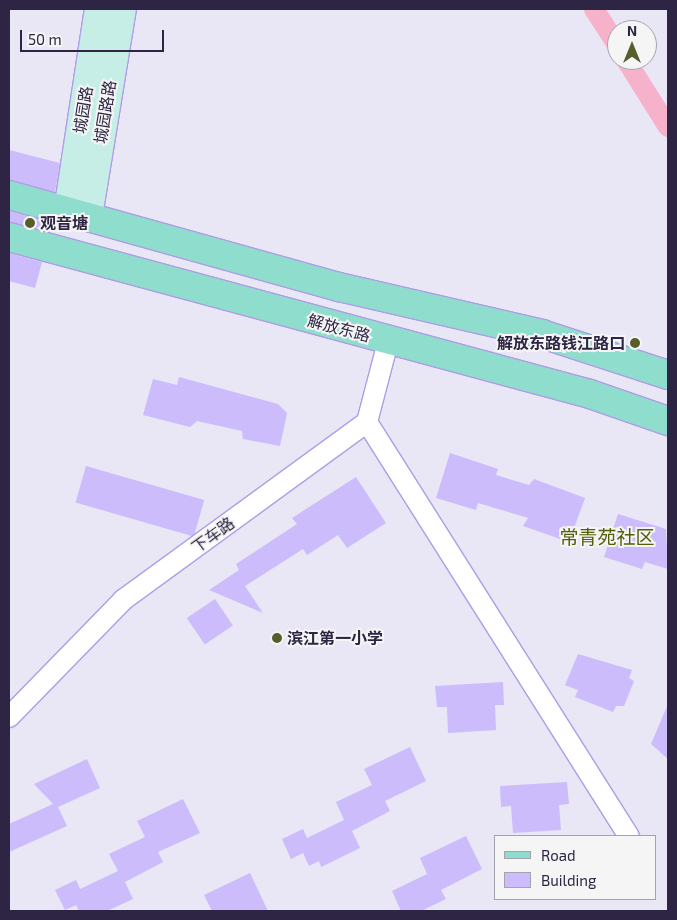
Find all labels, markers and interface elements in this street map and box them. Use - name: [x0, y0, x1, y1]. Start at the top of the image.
- scale bar: [22, 20, 166, 52]
- north arrow: [607, 20, 657, 70]
- text: N: [627, 22, 637, 39]
- text: 50 m: [28, 30, 62, 48]
- street label: 城园路路: [91, 79, 119, 145]
- street label: 城园路: [70, 85, 96, 135]
- place label: 观音塘: [40, 213, 88, 233]
- marker: 观音塘: [24, 217, 36, 229]
- street label: 解放东路: [306, 310, 372, 346]
- place label: 解放东路钱江路口: [497, 333, 625, 353]
- marker: 解放东路钱江路口: [629, 337, 641, 349]
- street label: 下车路: [188, 513, 238, 557]
- district label: 常青苑社区: [560, 526, 654, 548]
- place label: 滨江第一小学: [287, 628, 383, 648]
- marker: 滨江第一小学: [271, 632, 283, 644]
- legend: [494, 835, 657, 900]
- text: Road: [541, 846, 576, 864]
- text: Building: [541, 871, 596, 889]

